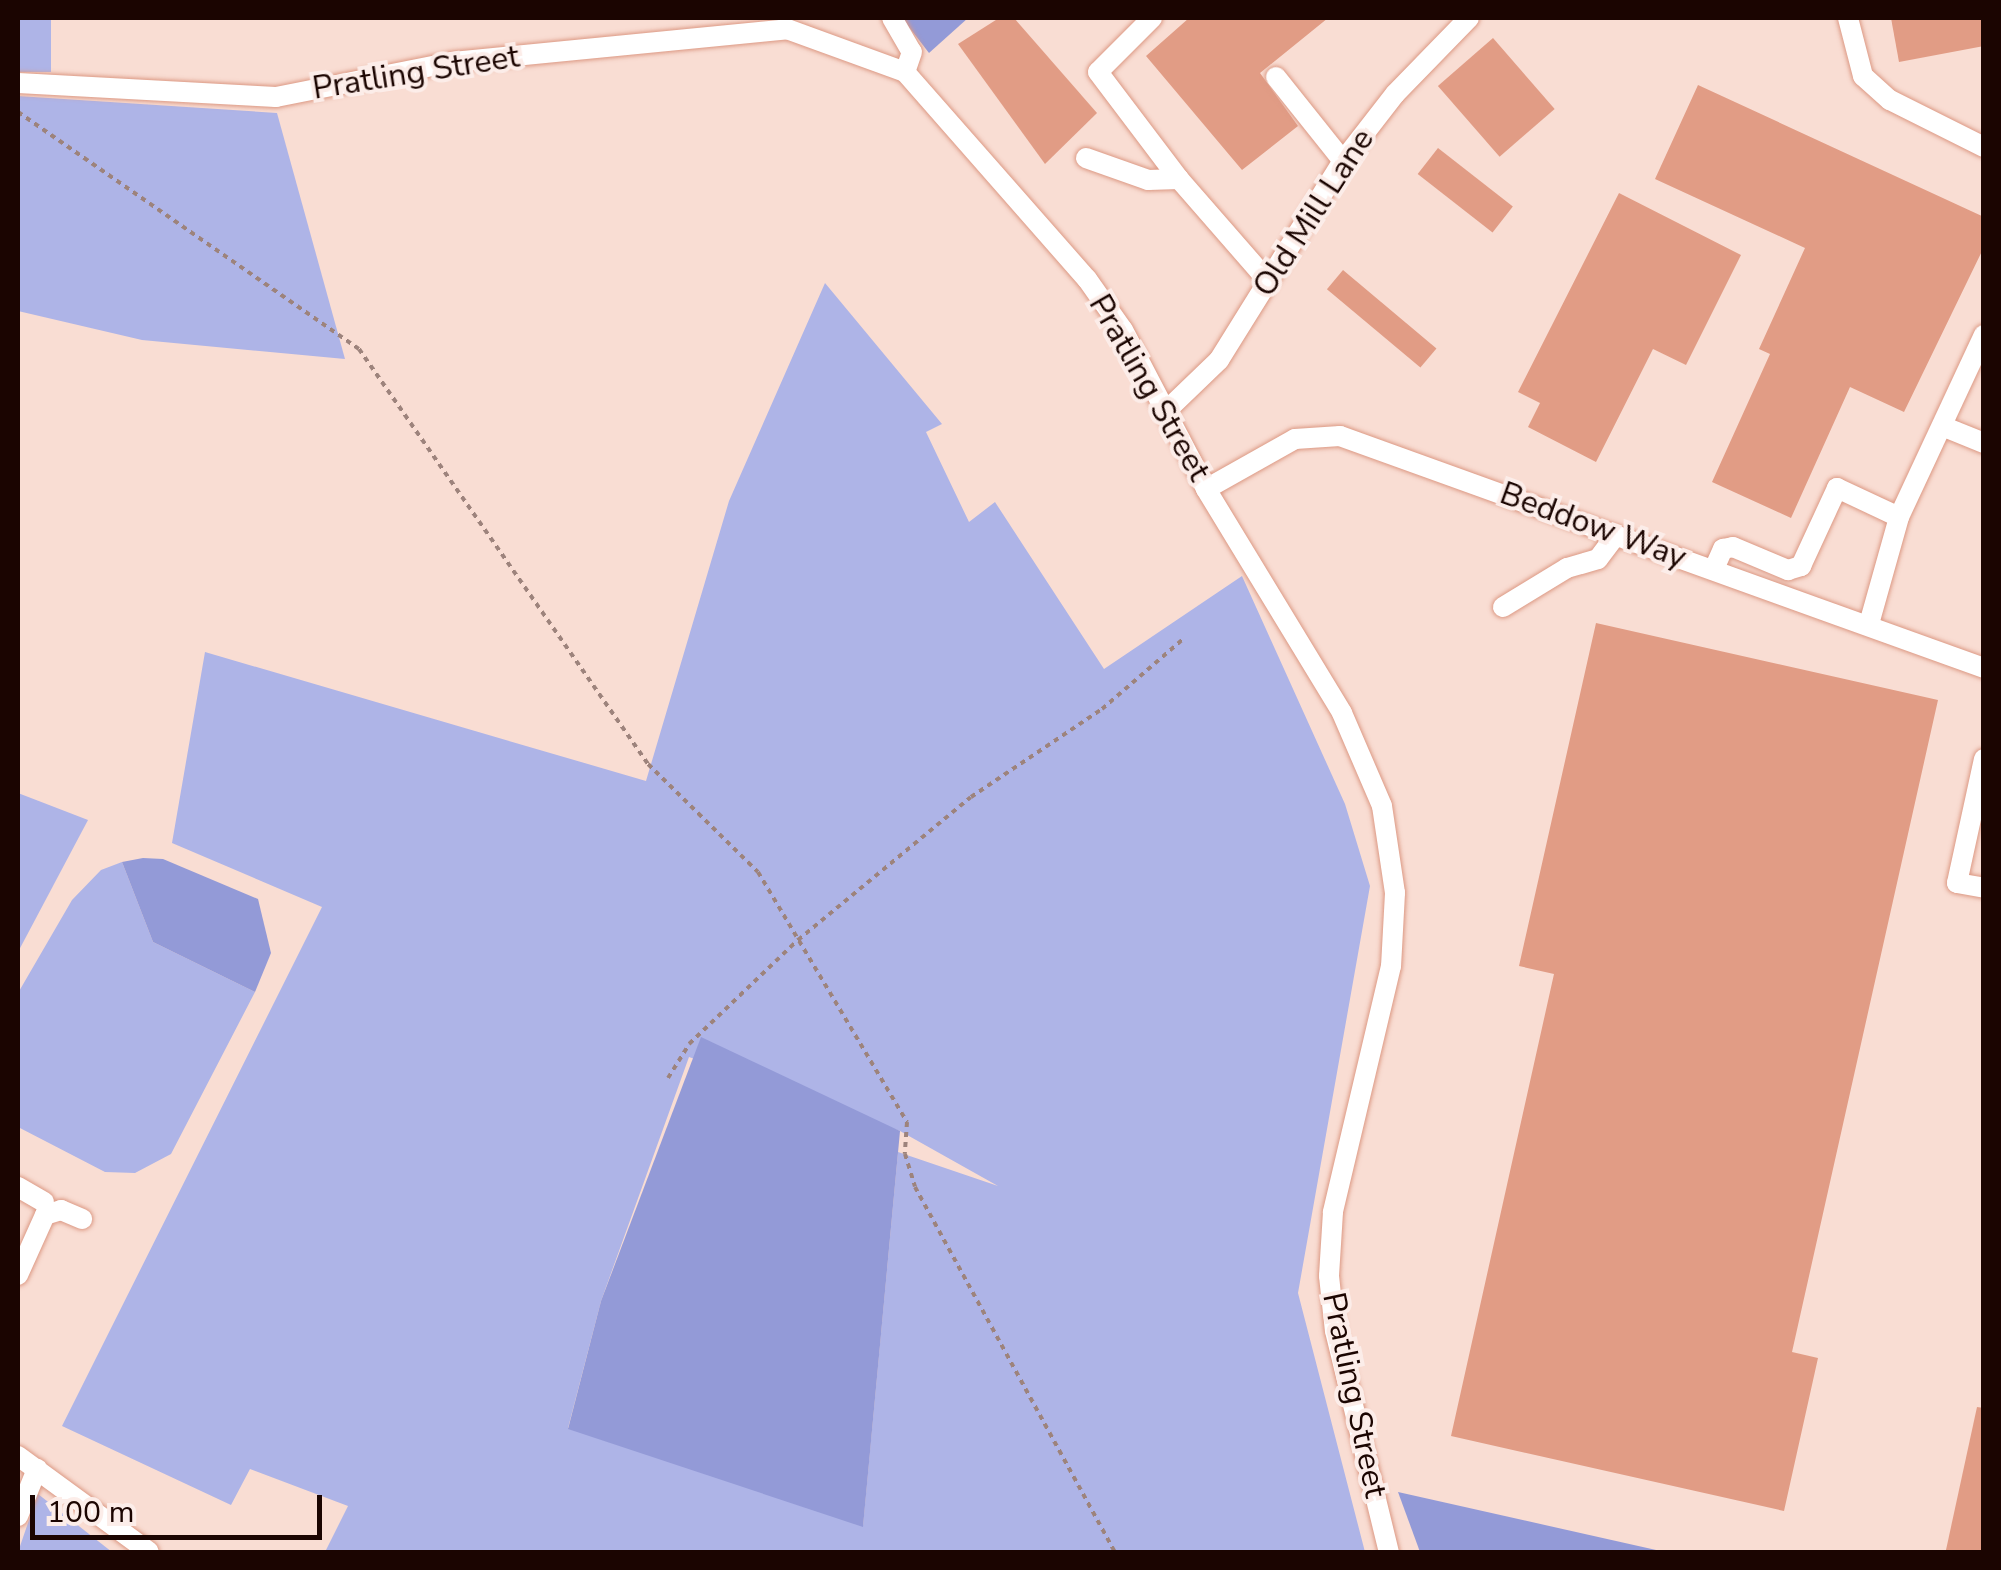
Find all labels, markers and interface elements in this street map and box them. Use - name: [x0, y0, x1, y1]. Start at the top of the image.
- street label: Pratling Street: [310, 38, 522, 108]
- street label: Old Mill Lane: [1246, 122, 1382, 304]
- street label: Pratling Street: [1080, 288, 1218, 488]
- street label: Beddow Way: [1495, 475, 1691, 577]
- street label: Pratling Street: [1314, 1289, 1394, 1501]
- scale bar: [35, 1475, 328, 1537]
- text: 100 m: [47, 1492, 134, 1533]

